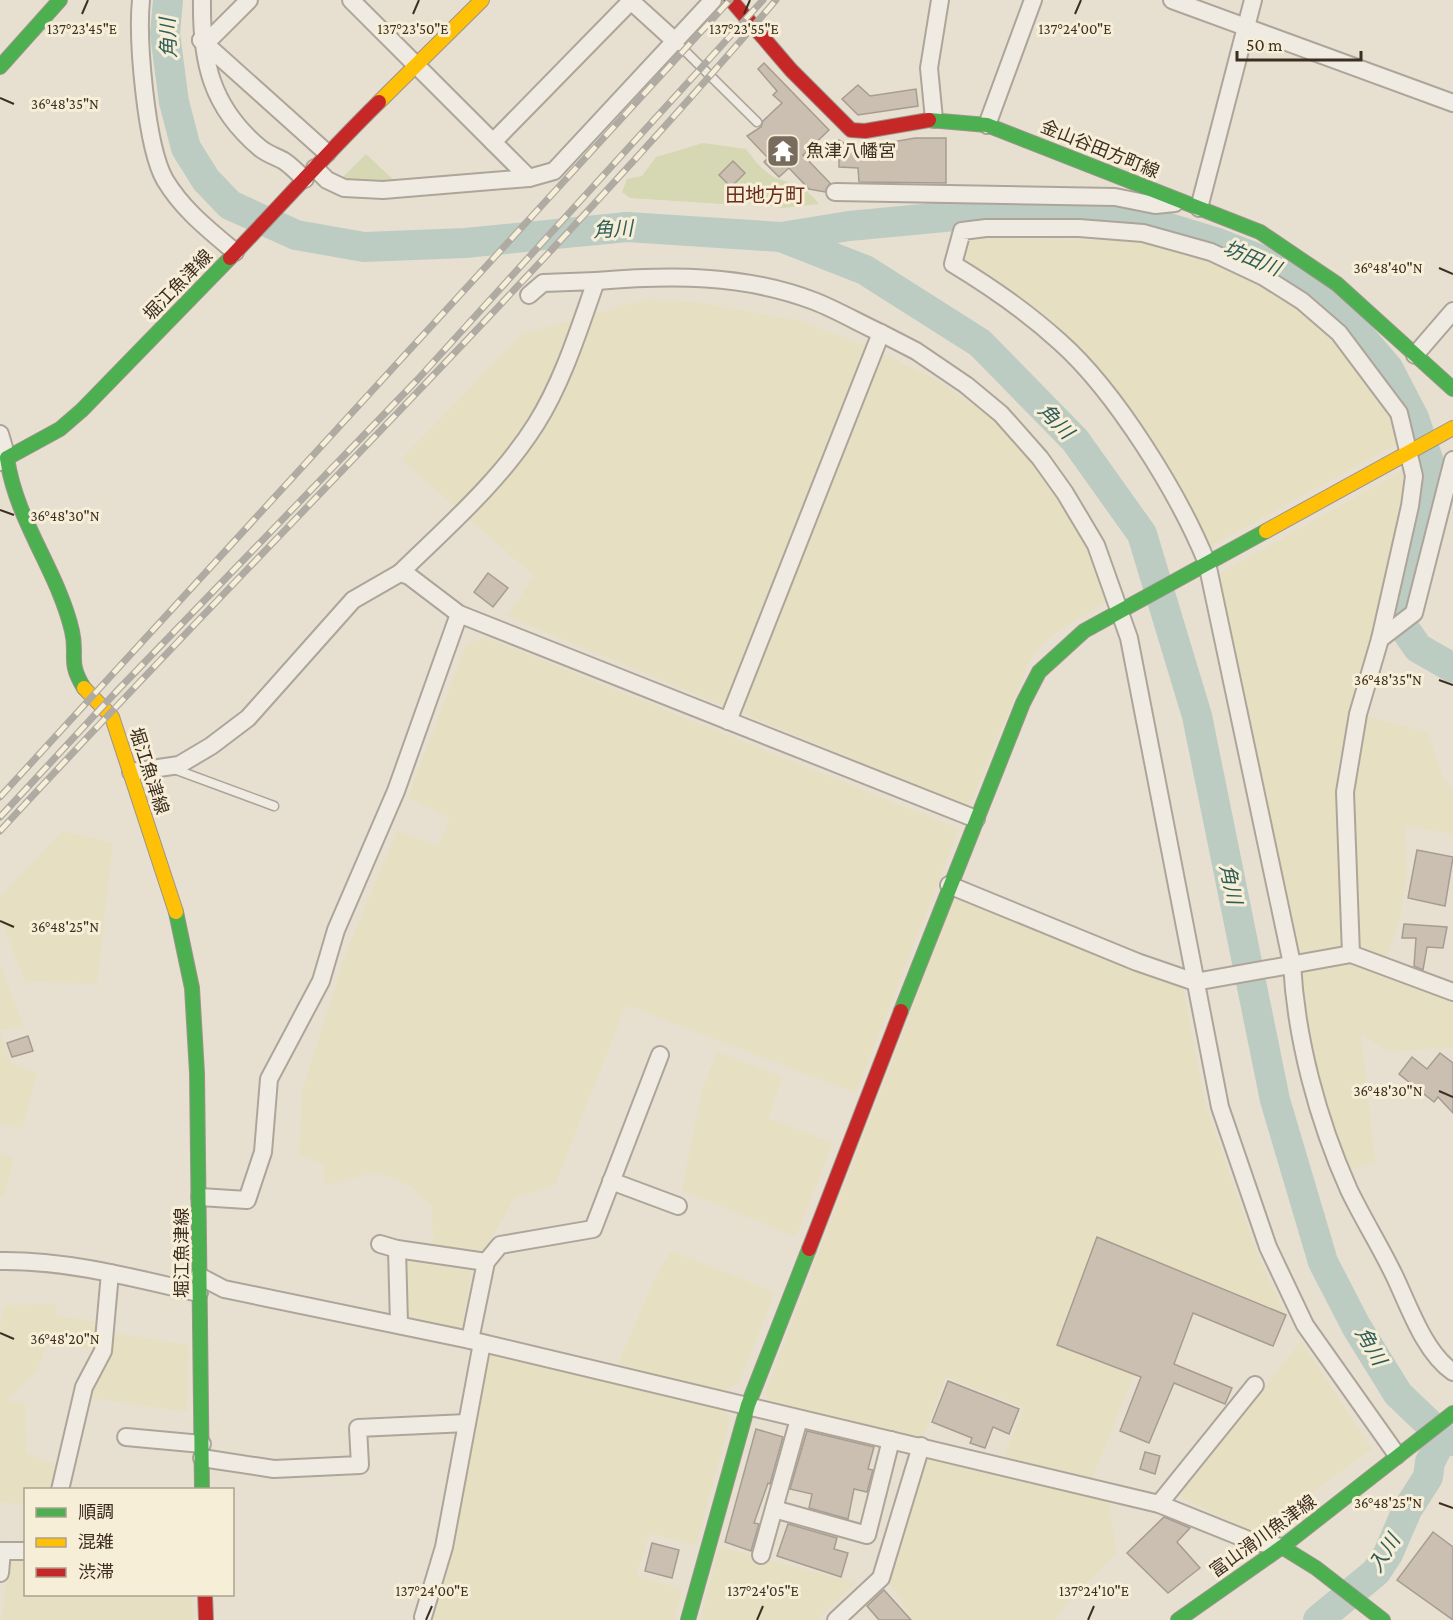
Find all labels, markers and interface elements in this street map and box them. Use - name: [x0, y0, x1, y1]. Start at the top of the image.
- water label: 角川: [156, 16, 180, 58]
- text: 137°23'45"E: [47, 21, 117, 37]
- text: 137°23'50"E: [378, 21, 448, 37]
- text: 137°23'55"E: [709, 21, 779, 37]
- text: 137°24'00"E: [1039, 21, 1111, 37]
- scale bar: [1237, 24, 1362, 62]
- text: 50 m: [1246, 35, 1283, 55]
- text: 36°48'35"N: [31, 96, 99, 112]
- street label: 金山谷田方町線: [1038, 116, 1162, 182]
- temple icon: 魚津八幡宮: [765, 133, 801, 169]
- place label: 魚津八幡宮: [806, 141, 896, 161]
- district label: 田地方町: [725, 184, 805, 206]
- water label: 角川: [592, 217, 636, 241]
- water label: 坊田川: [1220, 236, 1286, 281]
- street label: 堀江魚津線: [140, 246, 216, 324]
- text: 36°48'40"N: [1353, 260, 1423, 276]
- water label: 角川: [1034, 399, 1079, 444]
- text: 36°48'30"N: [30, 508, 100, 524]
- text: 36°48'35"N: [1354, 672, 1422, 688]
- street label: 堀江魚津線: [126, 725, 172, 817]
- water label: 角川: [1216, 862, 1246, 908]
- text: 36°48'25"N: [31, 919, 99, 935]
- text: 36°48'30"N: [1353, 1083, 1423, 1099]
- street label: 堀江魚津線: [172, 1208, 192, 1298]
- water label: 角川: [1351, 1323, 1392, 1371]
- text: 36°48'20"N: [30, 1331, 100, 1347]
- legend: [24, 1488, 234, 1596]
- street label: 富山滑川魚津線: [1206, 1491, 1320, 1581]
- text: 36°48'25"N: [1354, 1495, 1422, 1511]
- text: 順調: [78, 1502, 114, 1522]
- water label: 入川: [1364, 1529, 1405, 1576]
- text: 混雑: [78, 1532, 114, 1552]
- text: 渋滞: [78, 1562, 114, 1582]
- text: 137°24'00"E: [396, 1583, 468, 1599]
- text: 137°24'05"E: [727, 1583, 799, 1599]
- text: 137°24'10"E: [1059, 1583, 1129, 1599]

